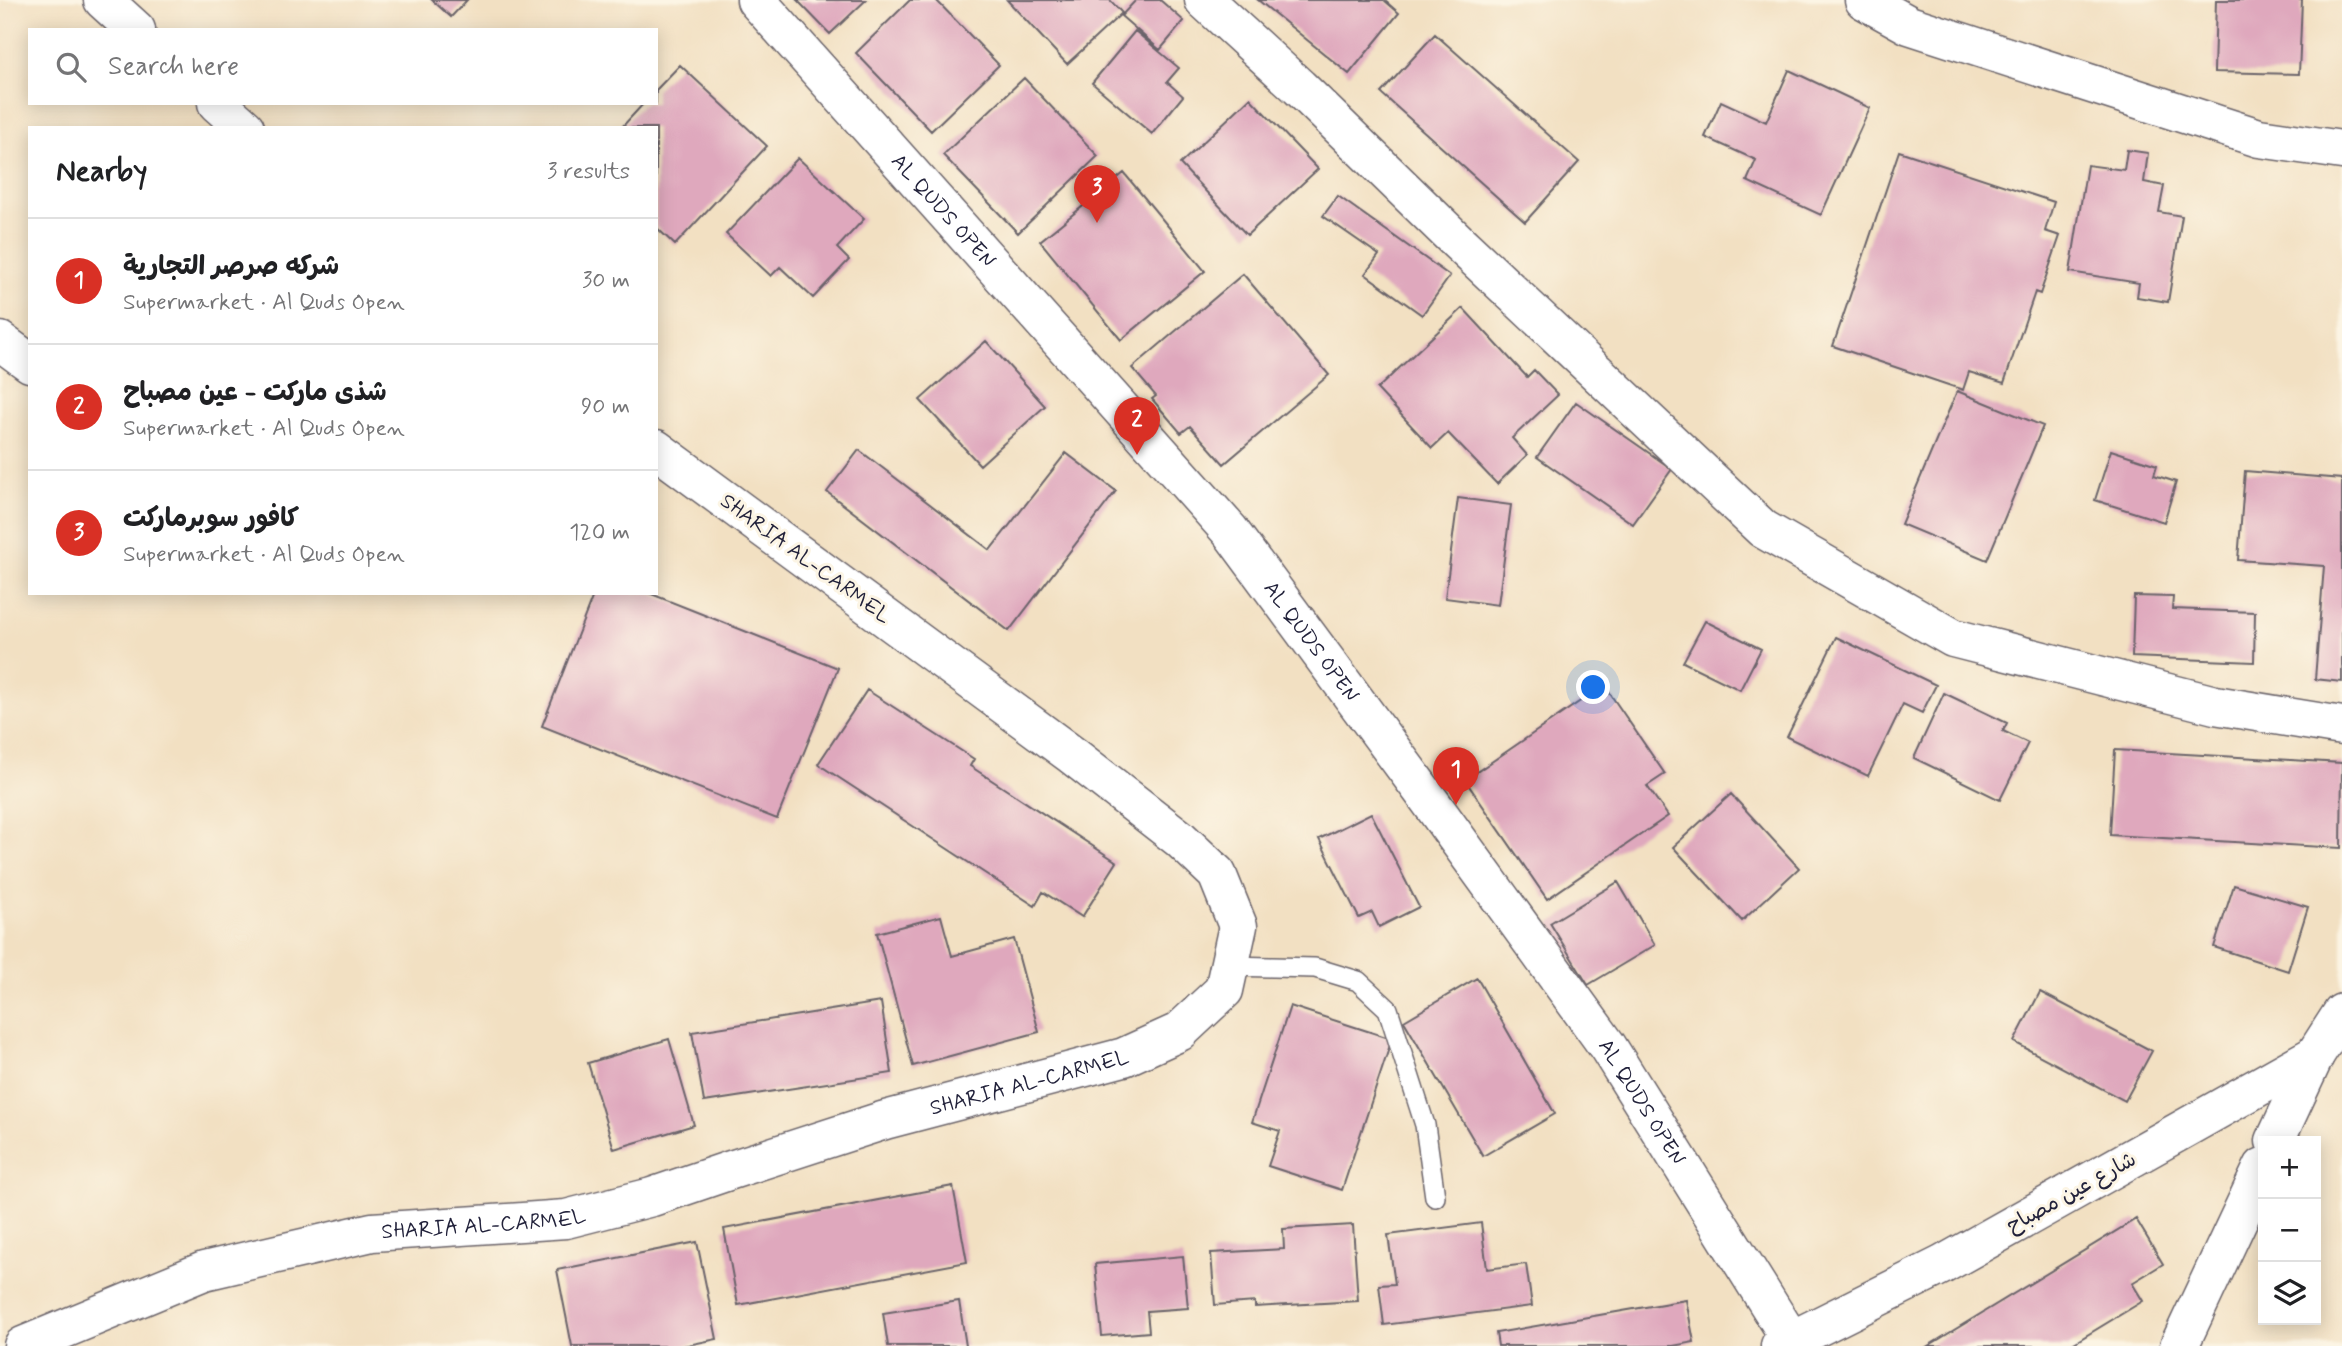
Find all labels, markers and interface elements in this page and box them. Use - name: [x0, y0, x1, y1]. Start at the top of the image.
- search box: [28, 28, 658, 105]
- icon: search: [52, 48, 90, 86]
- text: Search here: [108, 50, 239, 84]
- street label: AL QUDS OPEN: [885, 148, 1002, 274]
- text: Nearby: [56, 152, 147, 191]
- text: 3 results: [547, 157, 630, 187]
- pin: 3: [1074, 165, 1120, 223]
- text: شركه صرصر التجارية: [123, 250, 339, 284]
- text: 1: [74, 266, 84, 296]
- text: 30 m: [582, 266, 630, 296]
- text: Supermarket · Al Quds Open: [123, 288, 405, 318]
- text: شذى ماركت - عين مصباح: [123, 376, 387, 410]
- text: 2: [73, 392, 85, 422]
- text: 90 m: [581, 392, 630, 422]
- pin: 2: [1114, 397, 1160, 455]
- text: Supermarket · Al Quds Open: [123, 414, 405, 444]
- street label: SHARIA AL-CARMEL: [714, 487, 896, 630]
- text: كافور سوبرماركت: [123, 502, 299, 536]
- text: 3: [74, 518, 84, 548]
- text: 120 m: [569, 518, 630, 548]
- text: Supermarket · Al Quds Open: [123, 540, 405, 570]
- street label: AL QUDS OPEN: [1257, 576, 1365, 709]
- your location: [1576, 670, 1610, 704]
- pin: 1: [1433, 747, 1479, 805]
- street label: AL QUDS OPEN: [1591, 1033, 1692, 1171]
- street label: SHARIA AL-CARMEL: [927, 1043, 1132, 1123]
- map controls: [2258, 1136, 2321, 1325]
- button: +: [2258, 1136, 2321, 1199]
- street label: شارع عين مصباح: [2002, 1146, 2141, 1240]
- button: −: [2258, 1199, 2321, 1262]
- street label: SHARIA AL-CARMEL: [380, 1202, 589, 1246]
- button: layers: [2258, 1262, 2321, 1325]

